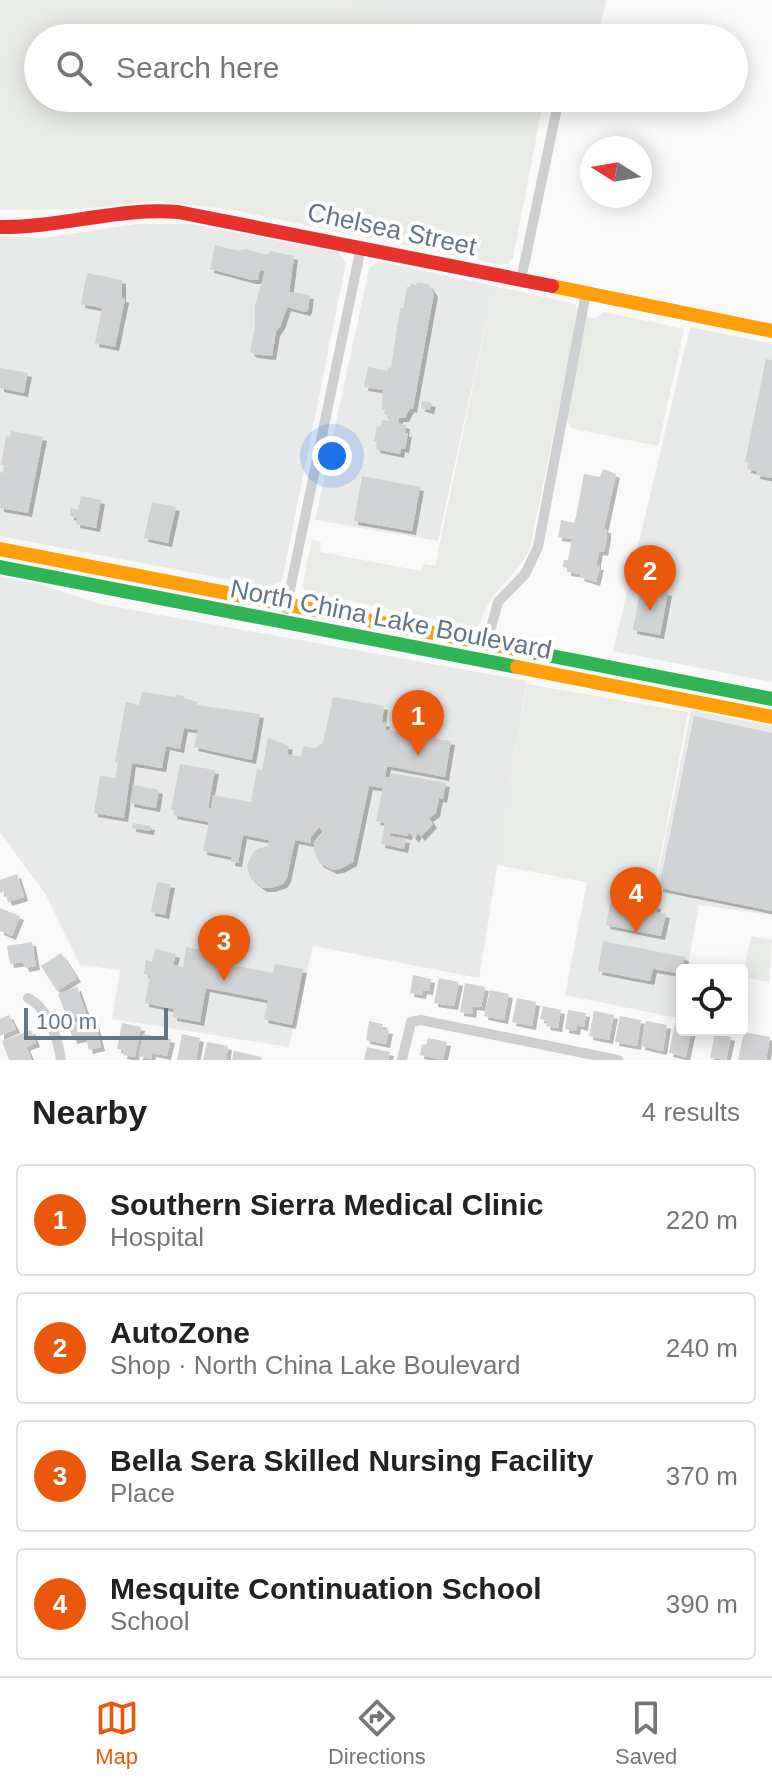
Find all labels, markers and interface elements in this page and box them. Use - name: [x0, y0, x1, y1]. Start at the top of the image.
- search box: [24, 24, 748, 112]
- icon: search: [52, 46, 96, 90]
- text: Search here: [116, 51, 279, 84]
- north arrow: [580, 136, 652, 208]
- street label: Chelsea Street: [305, 196, 480, 262]
- your location: [312, 436, 352, 476]
- pin: 2: [624, 545, 676, 611]
- street label: North China Lake Boulevard: [228, 573, 554, 665]
- pin: 1: [392, 690, 444, 756]
- pin: 4: [610, 867, 662, 933]
- pin: 3: [198, 915, 250, 981]
- map controls: [676, 964, 748, 1036]
- button: locate: [676, 964, 748, 1036]
- scale bar: [24, 1004, 168, 1040]
- text: 100 m: [36, 1009, 97, 1034]
- text: Nearby: [32, 1093, 147, 1131]
- text: 4 results: [642, 1097, 740, 1127]
- text: Southern Sierra Medical Clinic: [110, 1188, 543, 1221]
- text: 1: [53, 1205, 67, 1235]
- text: 220 m: [666, 1205, 738, 1235]
- text: Hospital: [110, 1222, 204, 1252]
- text: AutoZone: [110, 1316, 250, 1349]
- text: 2: [53, 1333, 67, 1363]
- text: 240 m: [666, 1333, 738, 1363]
- text: Shop · North China Lake Boulevard: [110, 1350, 520, 1380]
- text: Bella Sera Skilled Nursing Facility: [110, 1444, 594, 1477]
- text: 3: [53, 1461, 67, 1491]
- text: 370 m: [666, 1461, 738, 1491]
- text: Place: [110, 1478, 175, 1508]
- text: Mesquite Continuation School: [110, 1572, 542, 1605]
- text: 4: [53, 1589, 67, 1619]
- text: 390 m: [666, 1589, 738, 1619]
- text: School: [110, 1606, 190, 1636]
- tab: Map: [95, 1696, 139, 1770]
- tab: Directions: [328, 1696, 426, 1770]
- tab: Saved: [615, 1696, 677, 1770]

